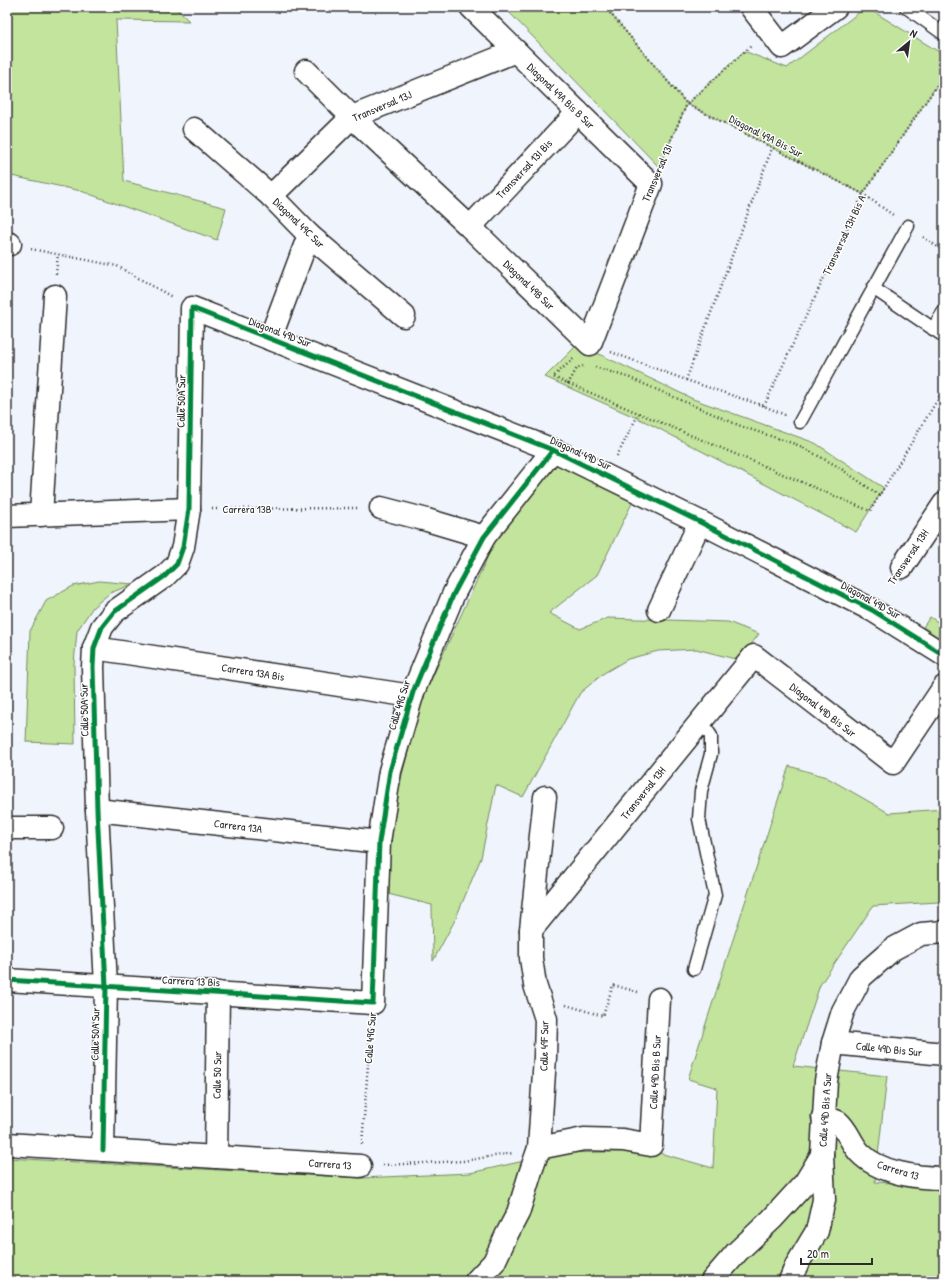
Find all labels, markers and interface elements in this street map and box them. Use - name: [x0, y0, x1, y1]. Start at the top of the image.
- north arrow: [889, 22, 929, 62]
- text: N: [908, 26, 920, 41]
- street label: Diagonal 49A Bis B Sur: [524, 60, 598, 132]
- street label: Transversal 13J: [350, 87, 414, 125]
- street label: Diagonal 49A Bis Sur: [727, 111, 806, 161]
- street label: Transversal 13I Bis: [493, 136, 555, 202]
- street label: Transversal 13I: [639, 142, 675, 204]
- street label: Transversal 13H Bis A: [819, 192, 869, 277]
- street label: Diagonal 49C Sur: [270, 195, 328, 252]
- street label: Diagonal 49B Sur: [500, 257, 558, 313]
- street label: Diagonal 49D Sur: [247, 314, 314, 351]
- street label: Calle 50A Sur: [174, 374, 188, 428]
- street label: Diagonal 49D Sur: [548, 433, 614, 474]
- street label: Carrera 13B: [223, 502, 272, 516]
- street label: Transversal 13H: [884, 527, 932, 587]
- street label: Diagonal 49D Sur: [839, 578, 904, 622]
- street label: Carrera 13A Bis: [221, 660, 285, 684]
- street label: Calle 49G Sur: [385, 678, 413, 732]
- street label: Diagonal 49D Bis Sur: [787, 680, 860, 741]
- street label: Calle 50A Sur: [77, 683, 91, 737]
- street label: Transversal 13H: [617, 764, 669, 822]
- street label: Carrera 13A: [213, 816, 264, 836]
- street label: Carrera 13 Bis: [162, 972, 220, 990]
- street label: Calle 50A Sur: [88, 1007, 102, 1061]
- street label: Calle 49G Sur: [361, 1011, 379, 1064]
- street label: Calle 49F Sur: [537, 1020, 551, 1071]
- street label: Calle 49D Bis B Sur: [646, 1034, 664, 1110]
- street label: Calle 49D Bis Sur: [855, 1039, 924, 1060]
- street label: Calle 50 Sur: [210, 1050, 224, 1099]
- street label: Calle 49D Bis A Sur: [815, 1072, 835, 1148]
- street label: Carrera 13: [308, 1156, 352, 1172]
- street label: Carrera 13: [875, 1157, 921, 1183]
- scale bar: [801, 1240, 872, 1266]
- text: 20 m: [807, 1245, 829, 1262]

